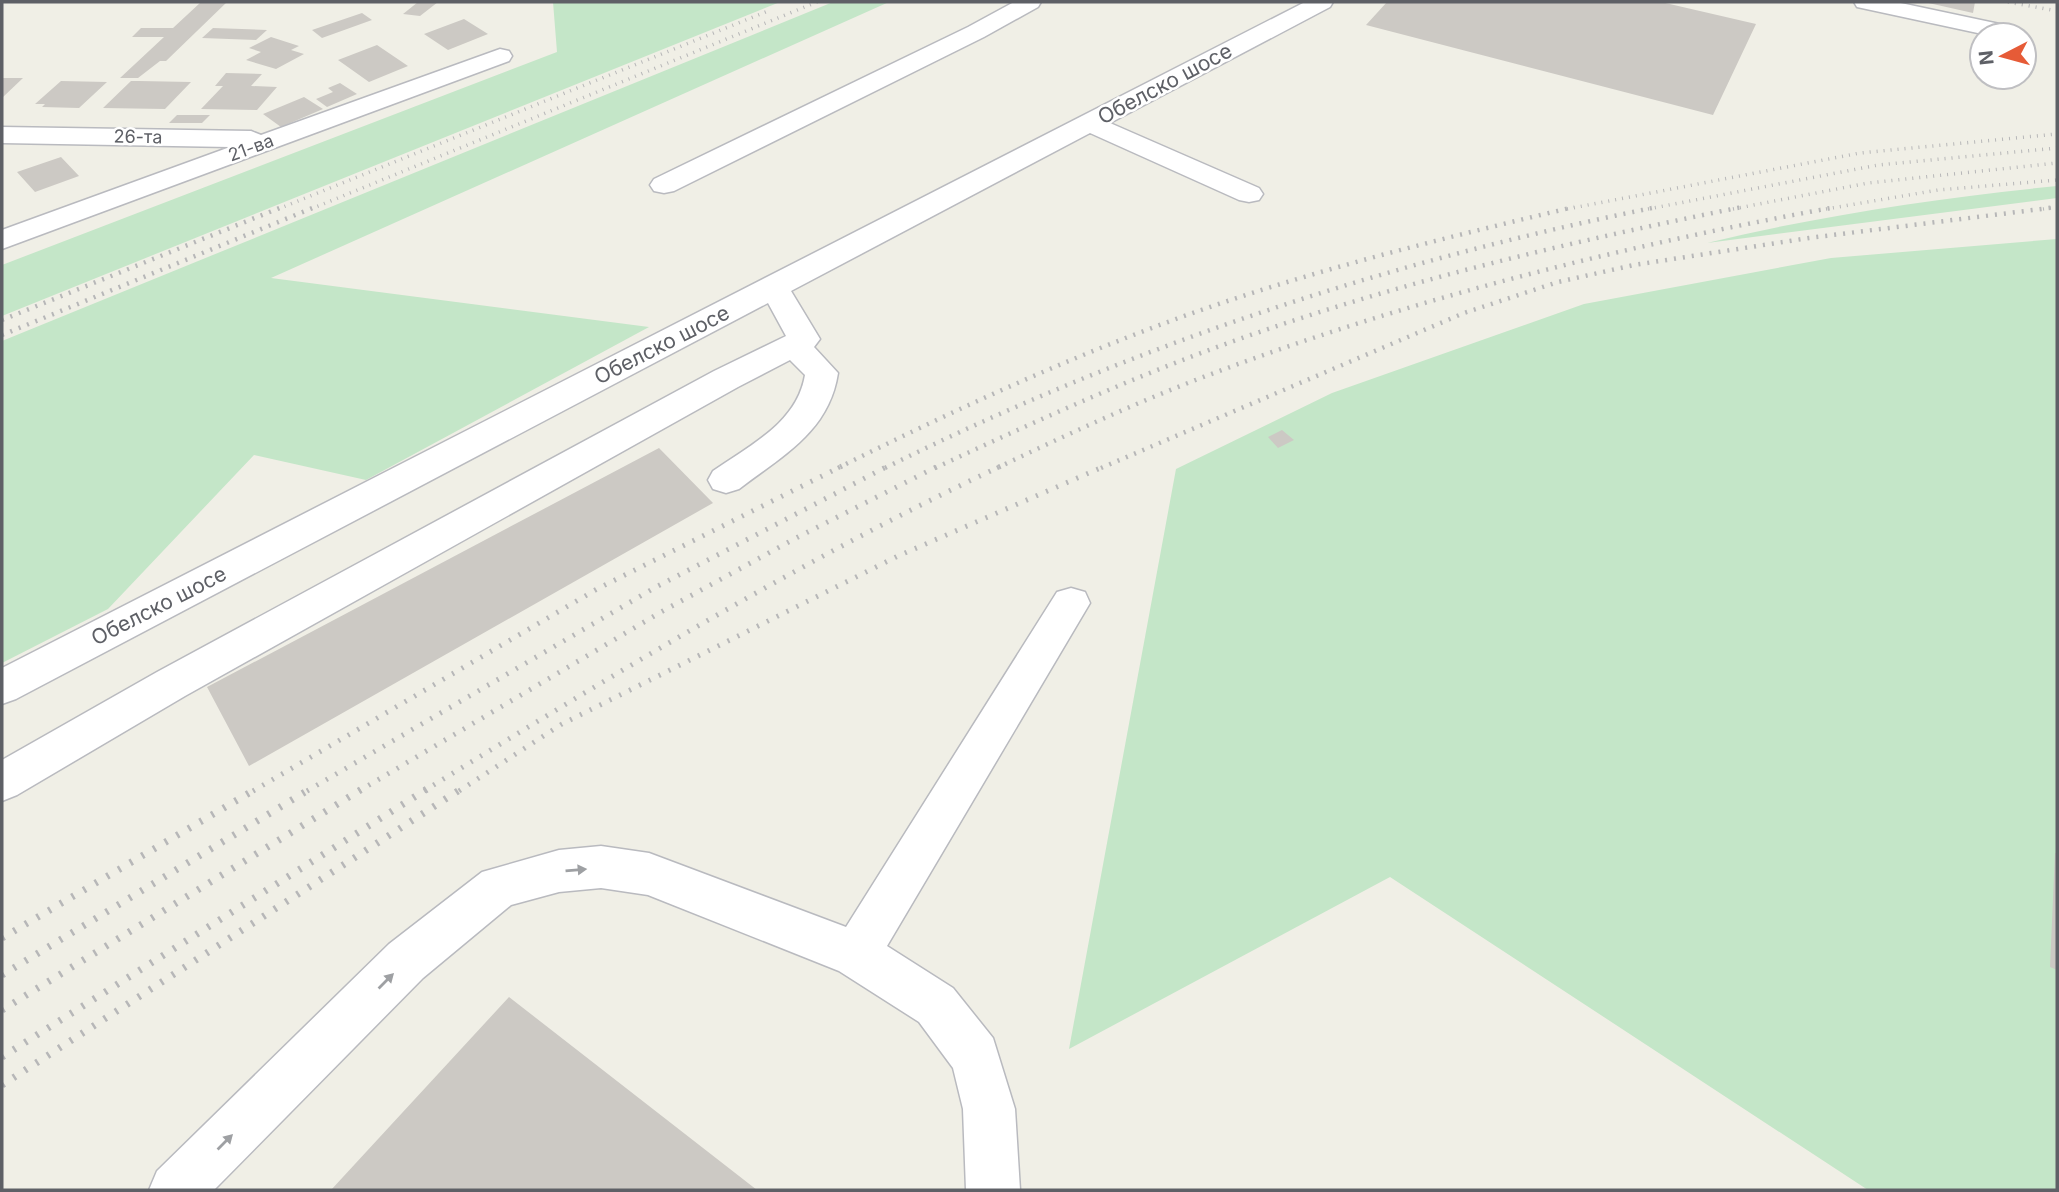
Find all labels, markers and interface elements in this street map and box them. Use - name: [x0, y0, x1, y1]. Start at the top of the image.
- north arrow: [1968, 21, 2038, 91]
- street label: Обелско шосе: [1093, 38, 1236, 129]
- text: N: [1974, 49, 1999, 66]
- street label: 26-та: [113, 126, 163, 147]
- street label: 21-ва: [225, 130, 276, 165]
- street label: Обелско шосе: [590, 300, 734, 389]
- street label: Обелско шосе: [87, 561, 231, 650]
- one-way arrow: [566, 864, 588, 875]
- one-way arrow: [377, 974, 394, 990]
- one-way arrow: [216, 1134, 232, 1151]

